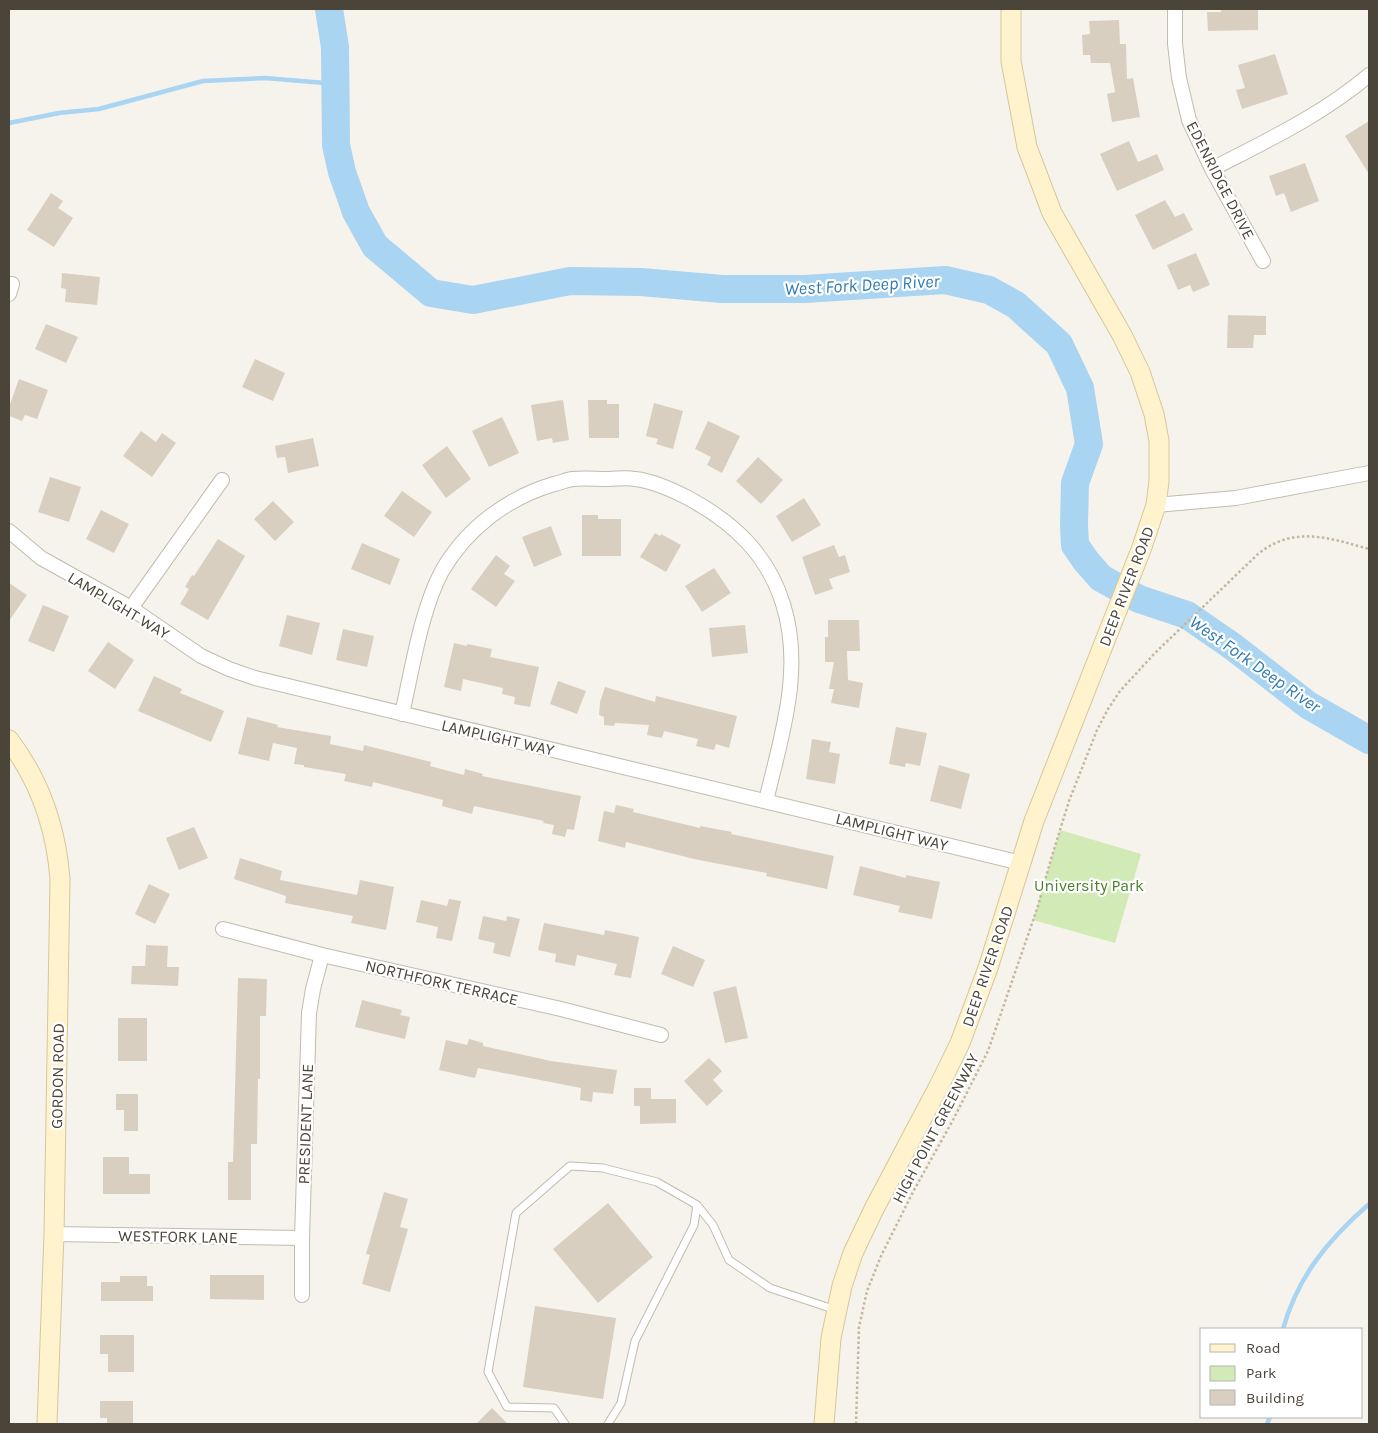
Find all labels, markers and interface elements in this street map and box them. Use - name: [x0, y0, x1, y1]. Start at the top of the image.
- street label: EDENRIDGE DRIVE: [1183, 118, 1259, 243]
- water label: West Fork Deep River: [784, 270, 941, 300]
- street label: DEEP RIVER ROAD: [1095, 524, 1158, 649]
- street label: LAMPLIGHT WAY: [64, 568, 173, 643]
- water label: West Fork Deep River: [1185, 611, 1326, 718]
- street label: LAMPLIGHT WAY: [440, 715, 556, 760]
- street label: LAMPLIGHT WAY: [834, 808, 950, 855]
- park label: University Park: [1034, 876, 1144, 895]
- street label: DEEP RIVER ROAD: [958, 903, 1017, 1029]
- street label: NORTHFORK TERRACE: [364, 956, 520, 1009]
- street label: GORDON ROAD: [47, 1023, 68, 1129]
- street label: HIGH POINT GREENWAY: [888, 1050, 983, 1206]
- street label: PRESIDENT LANE: [294, 1063, 317, 1185]
- street label: WESTFORK LANE: [118, 1226, 238, 1247]
- legend: [1200, 1328, 1363, 1418]
- text: Road: [1246, 1339, 1281, 1357]
- text: Park: [1246, 1364, 1276, 1382]
- text: Building: [1246, 1389, 1304, 1407]

